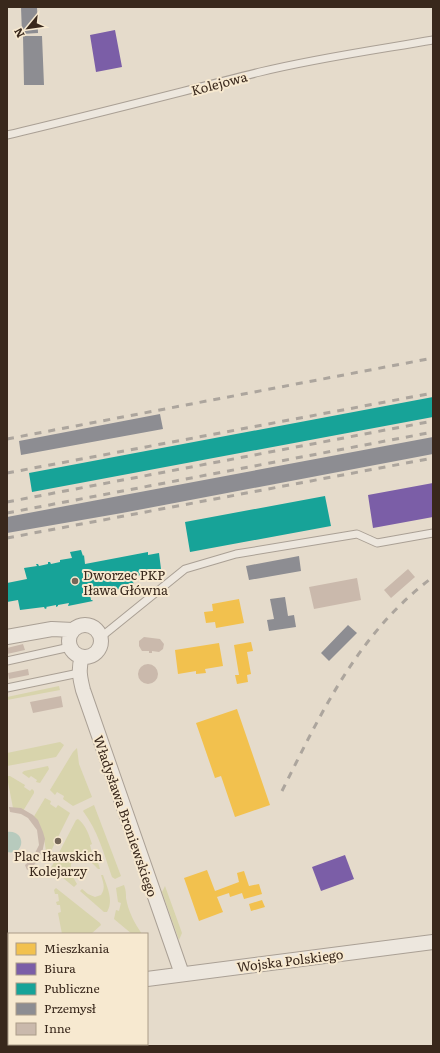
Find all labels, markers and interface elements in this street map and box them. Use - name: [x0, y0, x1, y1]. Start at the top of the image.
- north arrow: [8, 8, 48, 48]
- text: N: [9, 25, 28, 41]
- street label: Kolejowa: [189, 66, 249, 100]
- place label: Dworzec PKP Iława Główna: [83, 565, 168, 599]
- marker: Dworzec PKP Iława Główna: [70, 576, 80, 586]
- street label: Władysława Broniewskiego: [89, 733, 163, 900]
- marker: Plac Iławskich Kolejarzy: [53, 836, 63, 846]
- place label: Plac Iławskich Kolejarzy: [14, 846, 103, 880]
- legend: [8, 933, 148, 1045]
- text: Mieszkania: [44, 939, 110, 957]
- street label: Wojska Polskiego: [236, 944, 345, 976]
- text: Biura: [44, 959, 76, 977]
- text: Publiczne: [44, 979, 100, 997]
- text: Przemysł: [44, 999, 96, 1017]
- text: Inne: [44, 1019, 71, 1037]

